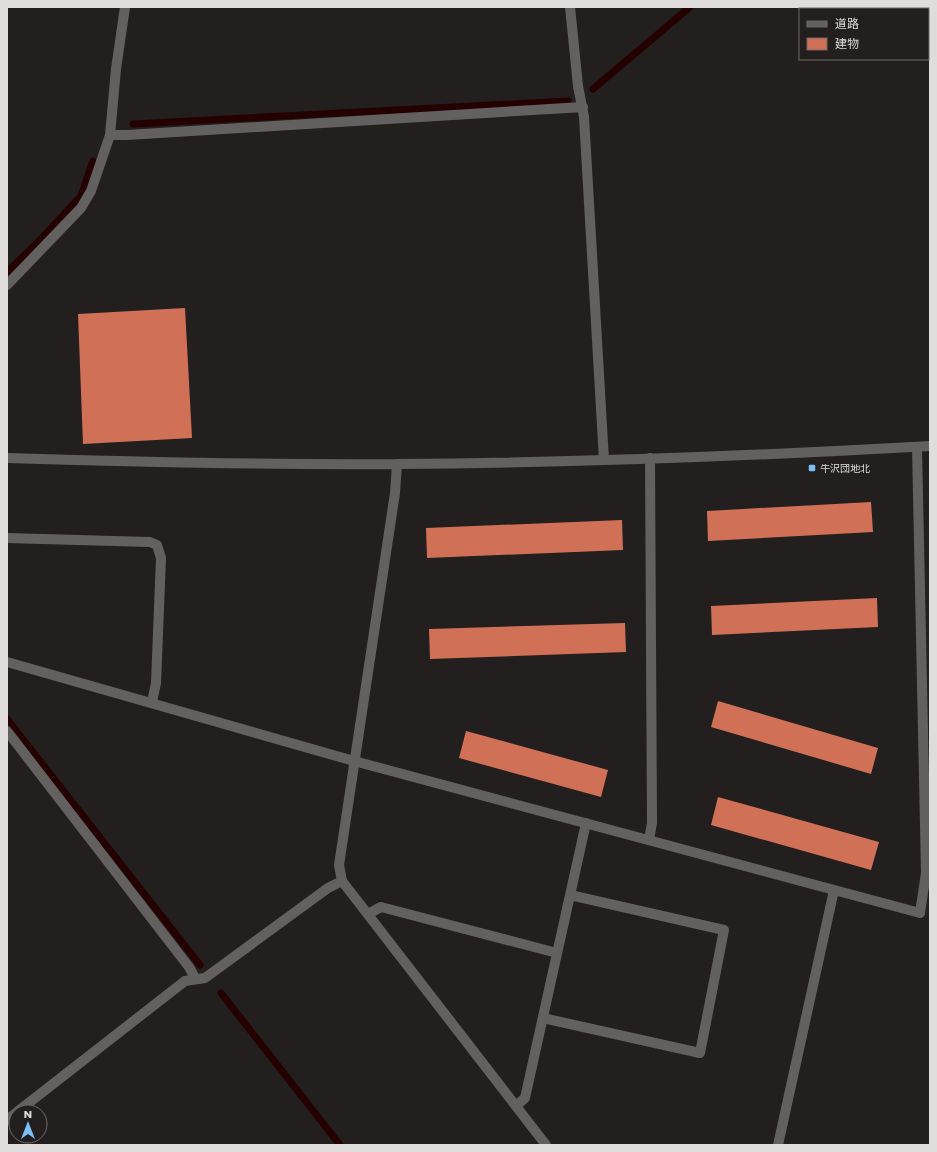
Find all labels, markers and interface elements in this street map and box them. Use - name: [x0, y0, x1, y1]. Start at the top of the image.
- legend: [799, 8, 929, 60]
- text: 道路: [835, 15, 859, 32]
- text: 建物: [835, 35, 859, 52]
- place label: 牛沢団地北: [820, 461, 870, 476]
- marker: 牛沢団地北: [807, 463, 817, 473]
- north arrow: [8, 1104, 48, 1144]
- text: N: [24, 1106, 32, 1122]

